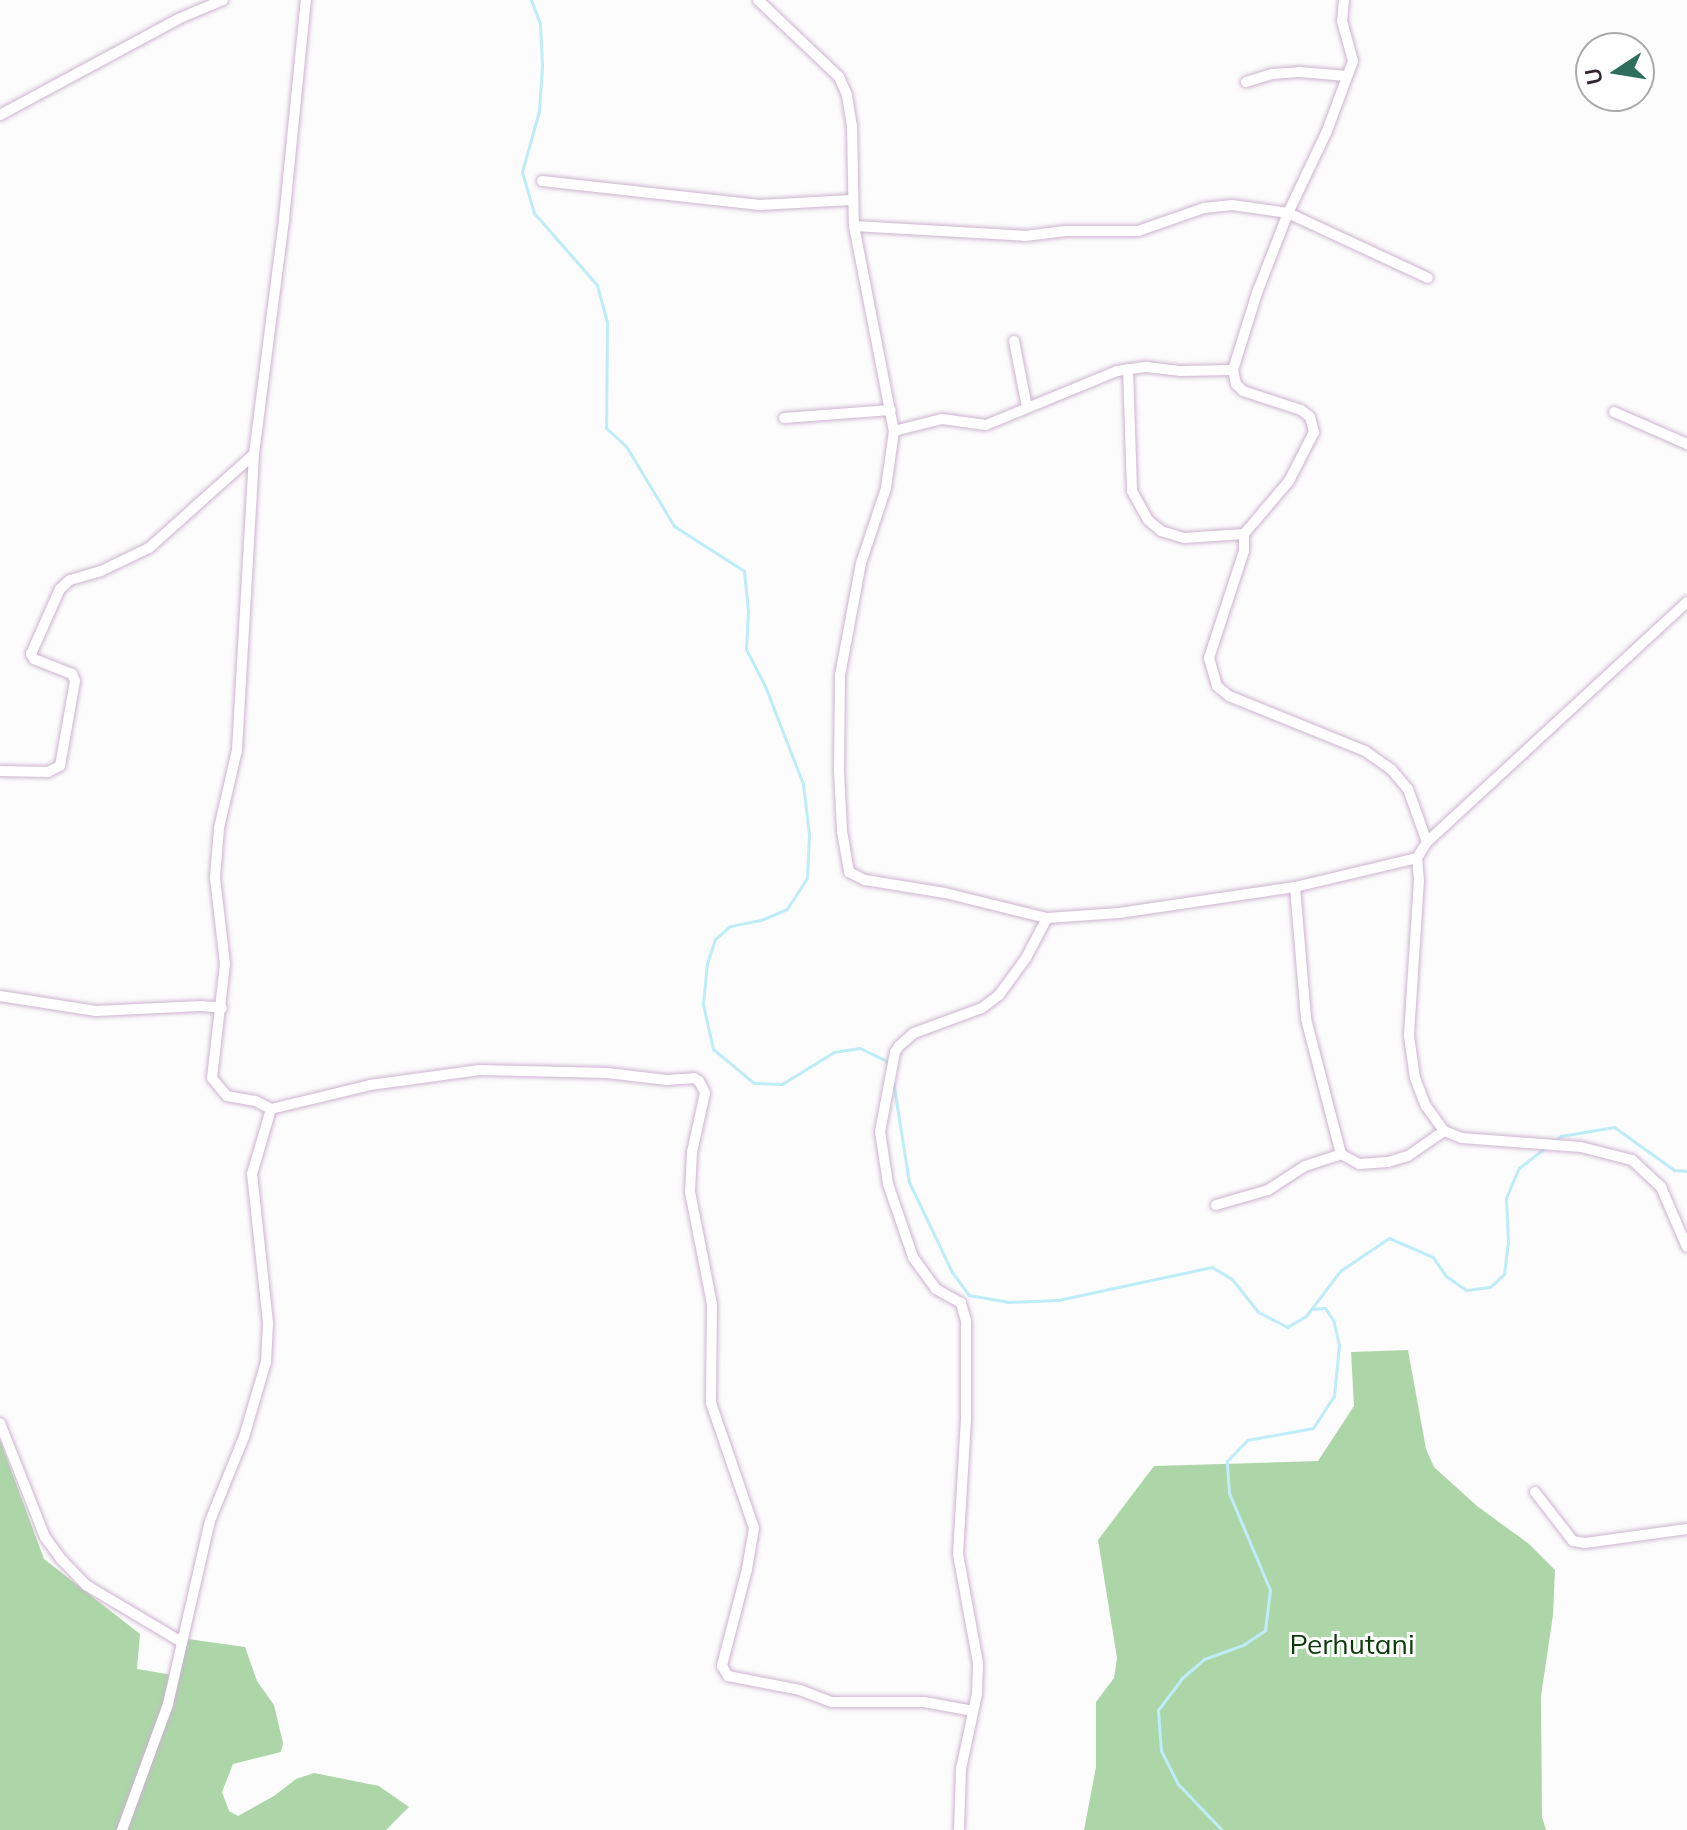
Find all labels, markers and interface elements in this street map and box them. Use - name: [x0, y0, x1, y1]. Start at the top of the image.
- north arrow: [1575, 32, 1655, 112]
- text: U: [1578, 66, 1609, 87]
- park label: Perhutani: [1289, 1627, 1415, 1661]

